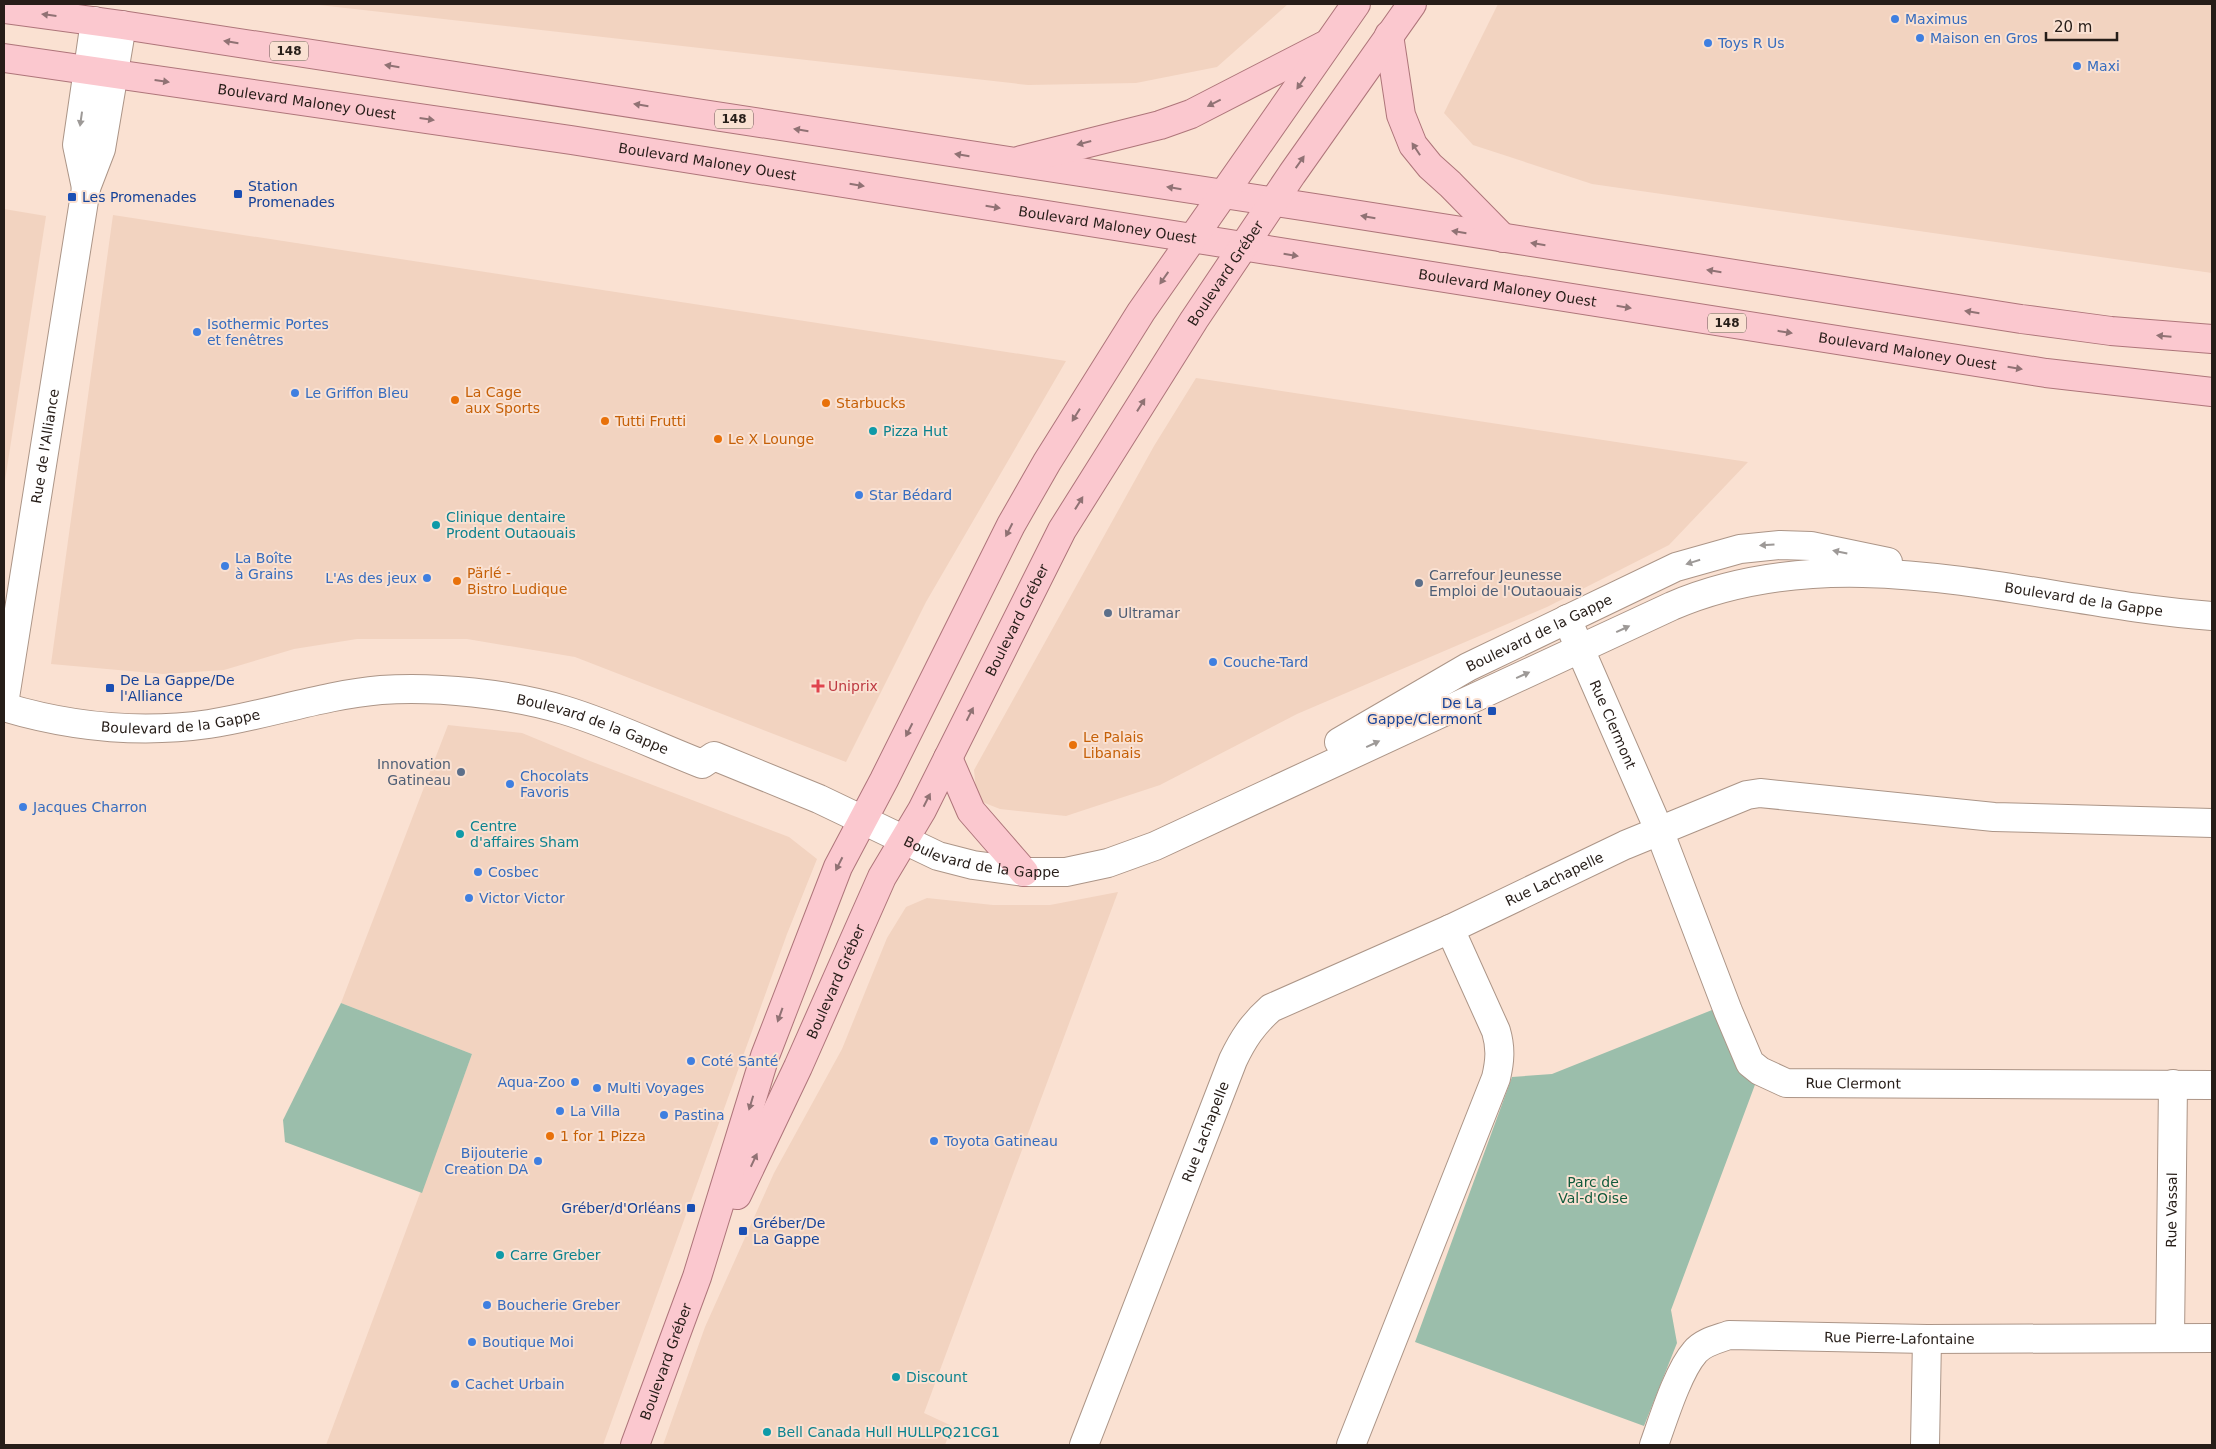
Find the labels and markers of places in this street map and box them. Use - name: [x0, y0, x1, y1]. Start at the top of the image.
- place label: Maximus: [1905, 11, 1968, 27]
- marker: Maximus: [1889, 13, 1901, 25]
- place label: Maison en Gros: [1930, 30, 2038, 46]
- marker: Maison en Gros: [1914, 32, 1926, 44]
- place label: Toys R Us: [1717, 35, 1785, 51]
- marker: Toys R Us: [1702, 37, 1714, 49]
- place label: Maxi: [2087, 58, 2120, 74]
- marker: Maxi: [2071, 60, 2083, 72]
- place label: Station Promenades: [248, 178, 335, 210]
- marker: Station Promenades: [232, 188, 244, 200]
- place label: Les Promenades: [82, 189, 197, 205]
- marker: Les Promenades: [66, 191, 78, 203]
- place label: Isothermic Portes et fenêtres: [207, 316, 329, 348]
- marker: Isothermic Portes et fenêtres: [191, 326, 203, 338]
- place label: La Cage aux Sports: [465, 384, 540, 416]
- place label: Le Griffon Bleu: [305, 385, 409, 401]
- marker: Le Griffon Bleu: [289, 387, 301, 399]
- marker: La Cage aux Sports: [449, 394, 461, 406]
- place label: Starbucks: [836, 395, 906, 411]
- marker: Starbucks: [820, 397, 832, 409]
- place label: Tutti Frutti: [614, 413, 686, 429]
- marker: Tutti Frutti: [599, 415, 611, 427]
- place label: Pizza Hut: [883, 423, 948, 439]
- marker: Pizza Hut: [867, 425, 879, 437]
- place label: Le X Lounge: [728, 431, 814, 447]
- marker: Le X Lounge: [712, 433, 724, 445]
- place label: Star Bédard: [869, 487, 952, 503]
- marker: Star Bédard: [853, 489, 865, 501]
- place label: Clinique dentaire Prodent Outaouais: [446, 509, 576, 541]
- marker: Clinique dentaire Prodent Outaouais: [430, 519, 442, 531]
- place label: La Boîte à Grains: [235, 550, 293, 582]
- marker: La Boîte à Grains: [219, 560, 231, 572]
- place label: Pärlé - Bistro Ludique: [467, 565, 567, 597]
- place label: Carrefour Jeunesse Emploi de l'Outaouais: [1429, 567, 1582, 599]
- place label: L'As des jeux: [325, 570, 417, 586]
- marker: L'As des jeux: [421, 572, 433, 584]
- marker: Pärlé - Bistro Ludique: [451, 575, 463, 587]
- marker: Carrefour Jeunesse Emploi de l'Outaouais: [1413, 577, 1425, 589]
- place label: Ultramar: [1118, 605, 1180, 621]
- marker: Ultramar: [1102, 607, 1114, 619]
- place label: Couche-Tard: [1223, 654, 1308, 670]
- marker: Couche-Tard: [1207, 656, 1219, 668]
- place label: De La Gappe/De l'Alliance: [120, 672, 235, 704]
- place label: Uniprix: [828, 678, 878, 694]
- marker: Uniprix: [812, 680, 824, 692]
- marker: De La Gappe/De l'Alliance: [104, 682, 116, 694]
- place label: De La Gappe/Clermont: [1367, 695, 1483, 727]
- marker: De La Gappe/Clermont: [1486, 705, 1498, 717]
- place label: Le Palais Libanais: [1083, 729, 1144, 761]
- marker: Le Palais Libanais: [1067, 739, 1079, 751]
- place label: Innovation Gatineau: [377, 756, 451, 788]
- marker: Innovation Gatineau: [455, 766, 467, 778]
- place label: Chocolats Favoris: [520, 768, 589, 800]
- marker: Chocolats Favoris: [504, 778, 516, 790]
- place label: Jacques Charron: [32, 799, 147, 815]
- marker: Jacques Charron: [17, 801, 29, 813]
- place label: Centre d'affaires Sham: [470, 818, 579, 850]
- marker: Centre d'affaires Sham: [454, 828, 466, 840]
- place label: Cosbec: [488, 864, 539, 880]
- marker: Cosbec: [472, 866, 484, 878]
- place label: Victor Victor: [479, 890, 565, 906]
- marker: Victor Victor: [463, 892, 475, 904]
- place label: Coté Santé: [701, 1053, 778, 1069]
- marker: Coté Santé: [685, 1055, 697, 1067]
- place label: Aqua-Zoo: [498, 1074, 565, 1090]
- marker: Aqua-Zoo: [569, 1076, 581, 1088]
- place label: Multi Voyages: [607, 1080, 704, 1096]
- marker: Multi Voyages: [591, 1082, 603, 1094]
- place label: La Villa: [570, 1103, 620, 1119]
- marker: La Villa: [554, 1105, 566, 1117]
- place label: Pastina: [674, 1107, 725, 1123]
- marker: Pastina: [658, 1109, 670, 1121]
- place label: 1 for 1 Pizza: [560, 1128, 646, 1144]
- marker: 1 for 1 Pizza: [544, 1130, 556, 1142]
- place label: Toyota Gatineau: [943, 1133, 1058, 1149]
- marker: Toyota Gatineau: [928, 1135, 940, 1147]
- place label: Bijouterie Creation DA: [444, 1145, 528, 1177]
- marker: Bijouterie Creation DA: [532, 1155, 544, 1167]
- place label: Gréber/d'Orléans: [561, 1200, 681, 1216]
- marker: Gréber/d'Orléans: [685, 1202, 697, 1214]
- place label: Gréber/De La Gappe: [753, 1215, 825, 1247]
- marker: Gréber/De La Gappe: [737, 1225, 749, 1237]
- place label: Carre Greber: [510, 1247, 601, 1263]
- marker: Carre Greber: [494, 1249, 506, 1261]
- place label: Boucherie Greber: [497, 1297, 620, 1313]
- marker: Boucherie Greber: [481, 1299, 493, 1311]
- place label: Boutique Moi: [482, 1334, 574, 1350]
- marker: Boutique Moi: [466, 1336, 478, 1348]
- place label: Discount: [906, 1369, 968, 1385]
- marker: Discount: [890, 1371, 902, 1383]
- place label: Cachet Urbain: [465, 1376, 565, 1392]
- marker: Cachet Urbain: [449, 1378, 461, 1390]
- place label: Bell Canada Hull HULLPQ21CG1: [777, 1424, 1000, 1440]
- marker: Bell Canada Hull HULLPQ21CG1: [761, 1426, 773, 1438]

